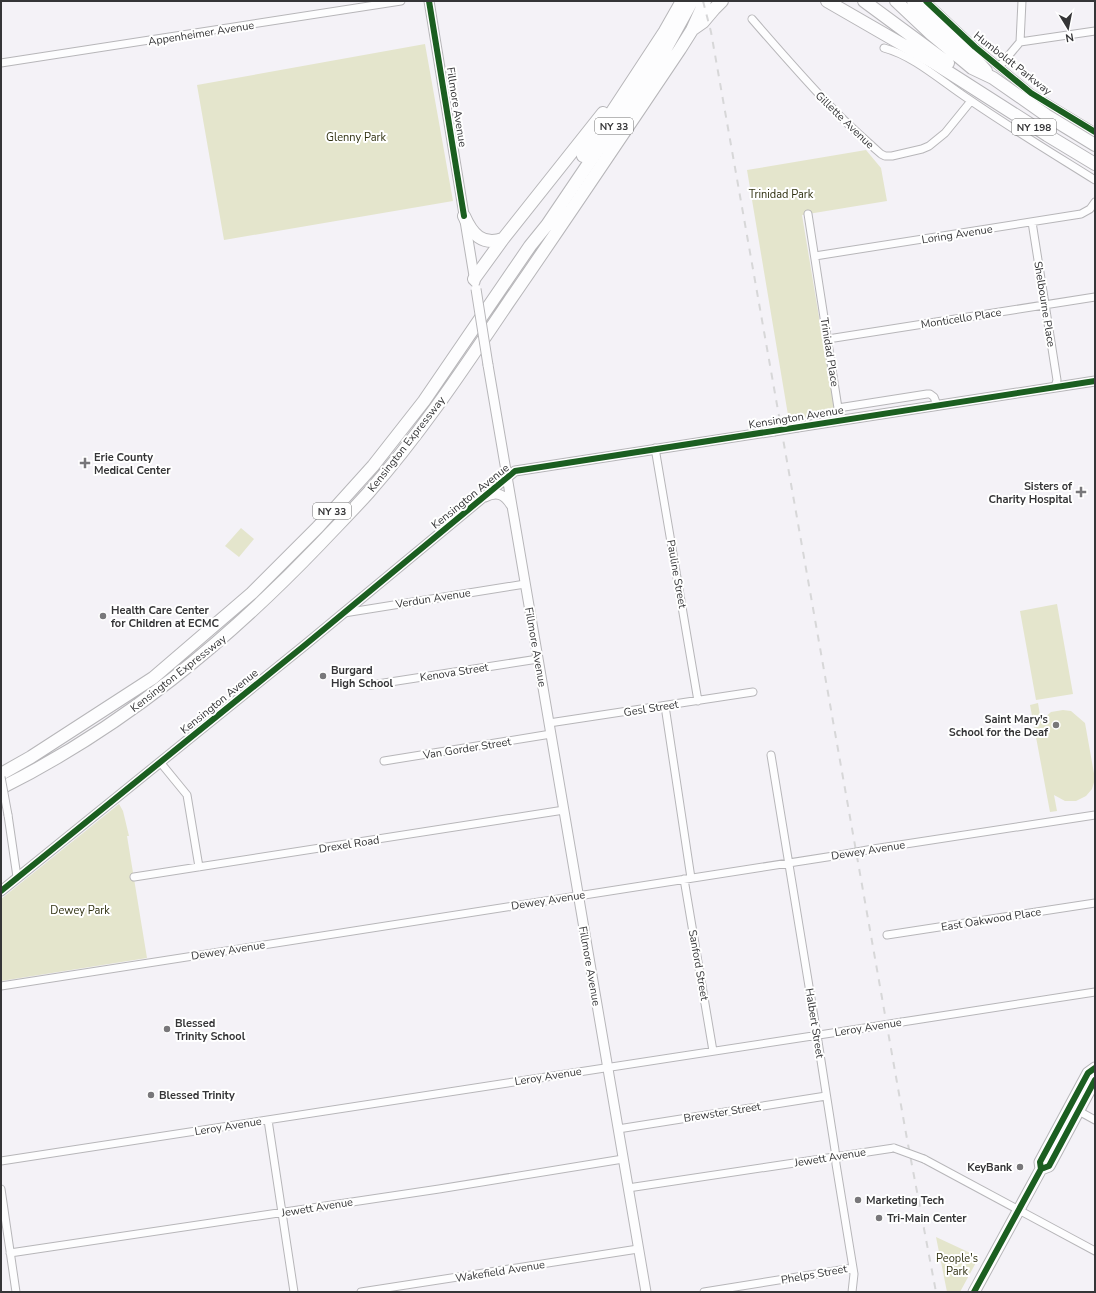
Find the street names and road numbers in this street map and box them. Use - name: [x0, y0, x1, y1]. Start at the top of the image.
- street label: Appenheimer Avenue: [147, 18, 255, 49]
- street label: Humboldt Parkway: [971, 28, 1055, 99]
- street label: Fillmore Avenue: [443, 66, 470, 148]
- street label: Gillette Avenue: [812, 88, 877, 152]
- road number: NY 33: [595, 118, 633, 134]
- road number: NY 198: [1012, 119, 1056, 135]
- street label: Loring Avenue: [921, 221, 994, 247]
- street label: Shelbourne Place: [1030, 260, 1059, 348]
- street label: Monticello Place: [920, 305, 1003, 332]
- street label: Trinidad Place: [817, 317, 842, 388]
- street label: Kensington Expressway: [364, 393, 449, 495]
- street label: Kensington Avenue: [748, 403, 845, 432]
- street label: Kensington Avenue: [428, 460, 512, 532]
- road number: NY 33: [313, 503, 351, 519]
- street label: Pauline Street: [663, 539, 690, 610]
- street label: Verdun Avenue: [394, 585, 472, 612]
- street label: Fillmore Avenue: [521, 606, 550, 688]
- street label: Kensington Expressway: [127, 631, 230, 716]
- street label: Kenova Street: [419, 660, 490, 685]
- street label: Kensington Avenue: [177, 665, 261, 737]
- street label: Gesl Street: [623, 697, 680, 720]
- street label: Van Gorder Street: [421, 734, 512, 763]
- street label: Drexel Road: [318, 832, 380, 857]
- street label: Dewey Avenue: [830, 837, 906, 864]
- street label: Dewey Avenue: [510, 887, 586, 914]
- street label: East Oakwood Place: [940, 904, 1042, 935]
- street label: Fillmore Avenue: [575, 925, 604, 1007]
- street label: Sanford Street: [685, 929, 712, 1002]
- street label: Dewey Avenue: [190, 937, 266, 964]
- street label: Halbert Street: [802, 987, 827, 1059]
- street label: Leroy Avenue: [834, 1015, 903, 1040]
- street label: Leroy Avenue: [514, 1064, 583, 1089]
- street label: Brewster Street: [682, 1099, 762, 1126]
- street label: Leroy Avenue: [194, 1114, 263, 1139]
- street label: Jewett Avenue: [792, 1144, 867, 1171]
- street label: Jewett Avenue: [279, 1194, 354, 1221]
- street label: Wakefield Avenue: [454, 1257, 546, 1286]
- street label: Phelps Street: [780, 1261, 848, 1288]

